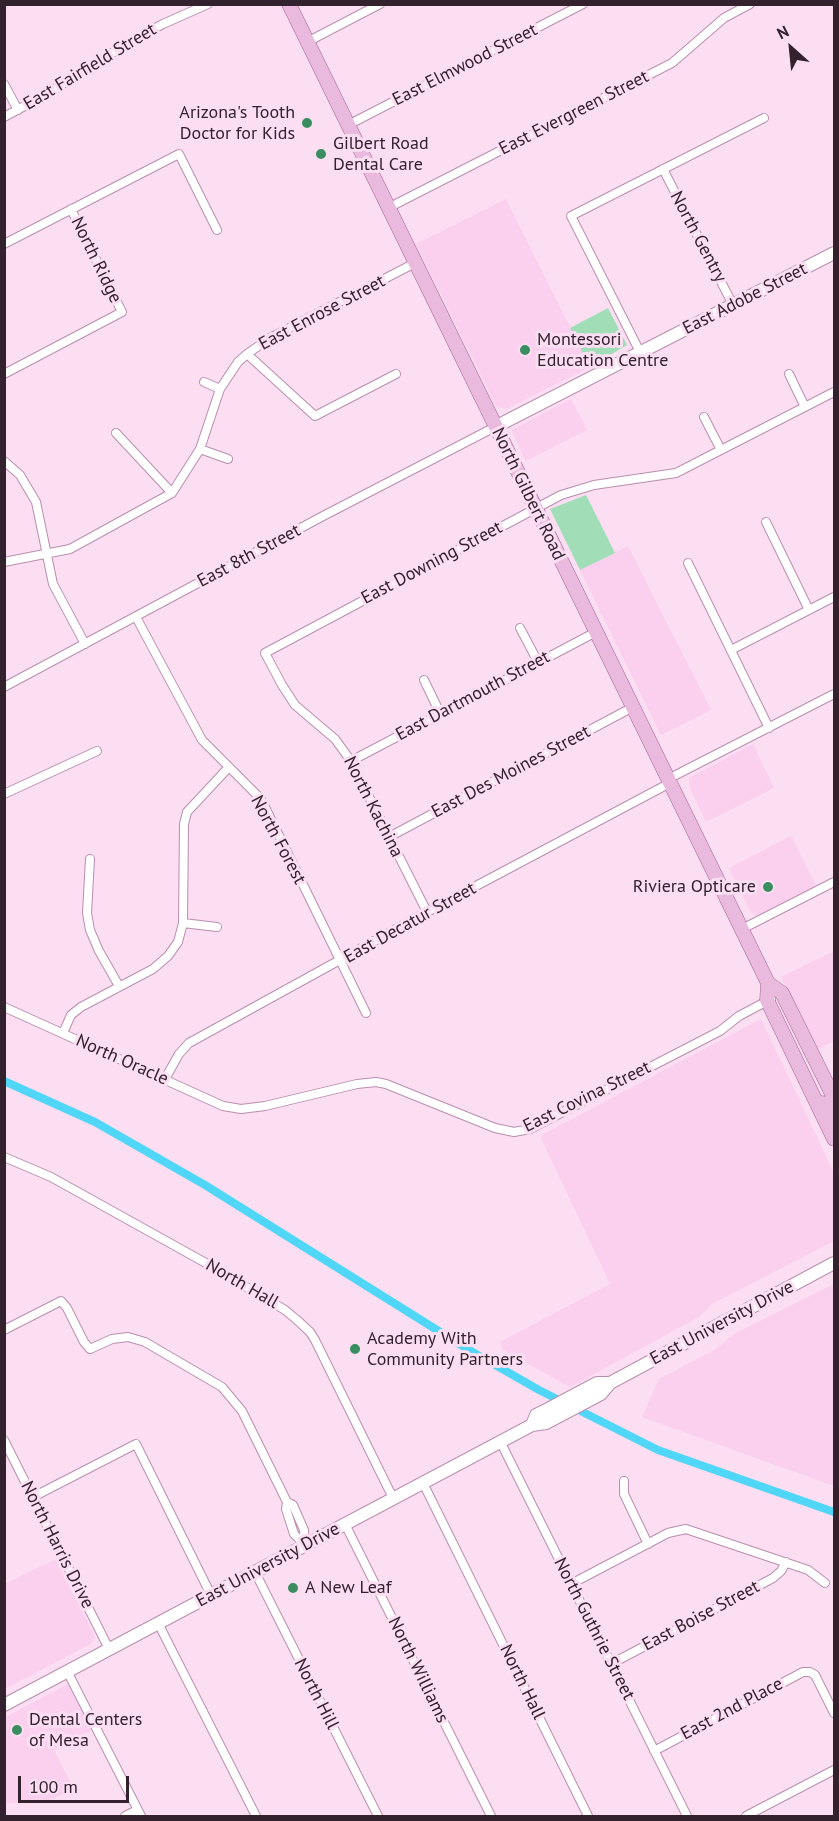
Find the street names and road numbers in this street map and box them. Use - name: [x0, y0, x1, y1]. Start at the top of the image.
- street label: East Fairfield Street: [20, 19, 160, 115]
- street label: East Elmwood Street: [389, 19, 541, 111]
- street label: East Evergreen Street: [496, 66, 652, 160]
- street label: North Gentry: [665, 188, 731, 286]
- street label: North Ridge: [66, 213, 126, 307]
- street label: East Adobe Street: [679, 258, 811, 340]
- street label: East Enrose Street: [255, 271, 389, 355]
- street label: North Gilbert Road: [487, 424, 569, 564]
- street label: East Downing Street: [358, 517, 506, 609]
- street label: East 8th Street: [194, 520, 304, 592]
- street label: East Dartmouth Street: [392, 646, 554, 746]
- street label: East Des Moines Street: [428, 721, 594, 823]
- street label: North Kachina: [338, 753, 408, 861]
- street label: North Forest: [246, 792, 310, 888]
- street label: East Decatur Street: [340, 878, 480, 968]
- street label: North Oracle: [72, 1030, 172, 1090]
- street label: East Covina Street: [520, 1057, 654, 1137]
- street label: North Hall: [202, 1254, 282, 1314]
- street label: East University Drive: [647, 1276, 797, 1370]
- street label: North Harris Drive: [16, 1478, 98, 1612]
- street label: East University Drive: [193, 1518, 343, 1612]
- street label: North Guthrie Street: [549, 1554, 639, 1704]
- street label: East Boise Street: [639, 1576, 763, 1656]
- street label: North Williams: [383, 1613, 453, 1727]
- street label: North Hall: [495, 1641, 549, 1723]
- street label: North Hill: [289, 1655, 343, 1733]
- street label: East 2nd Place: [677, 1673, 787, 1745]

